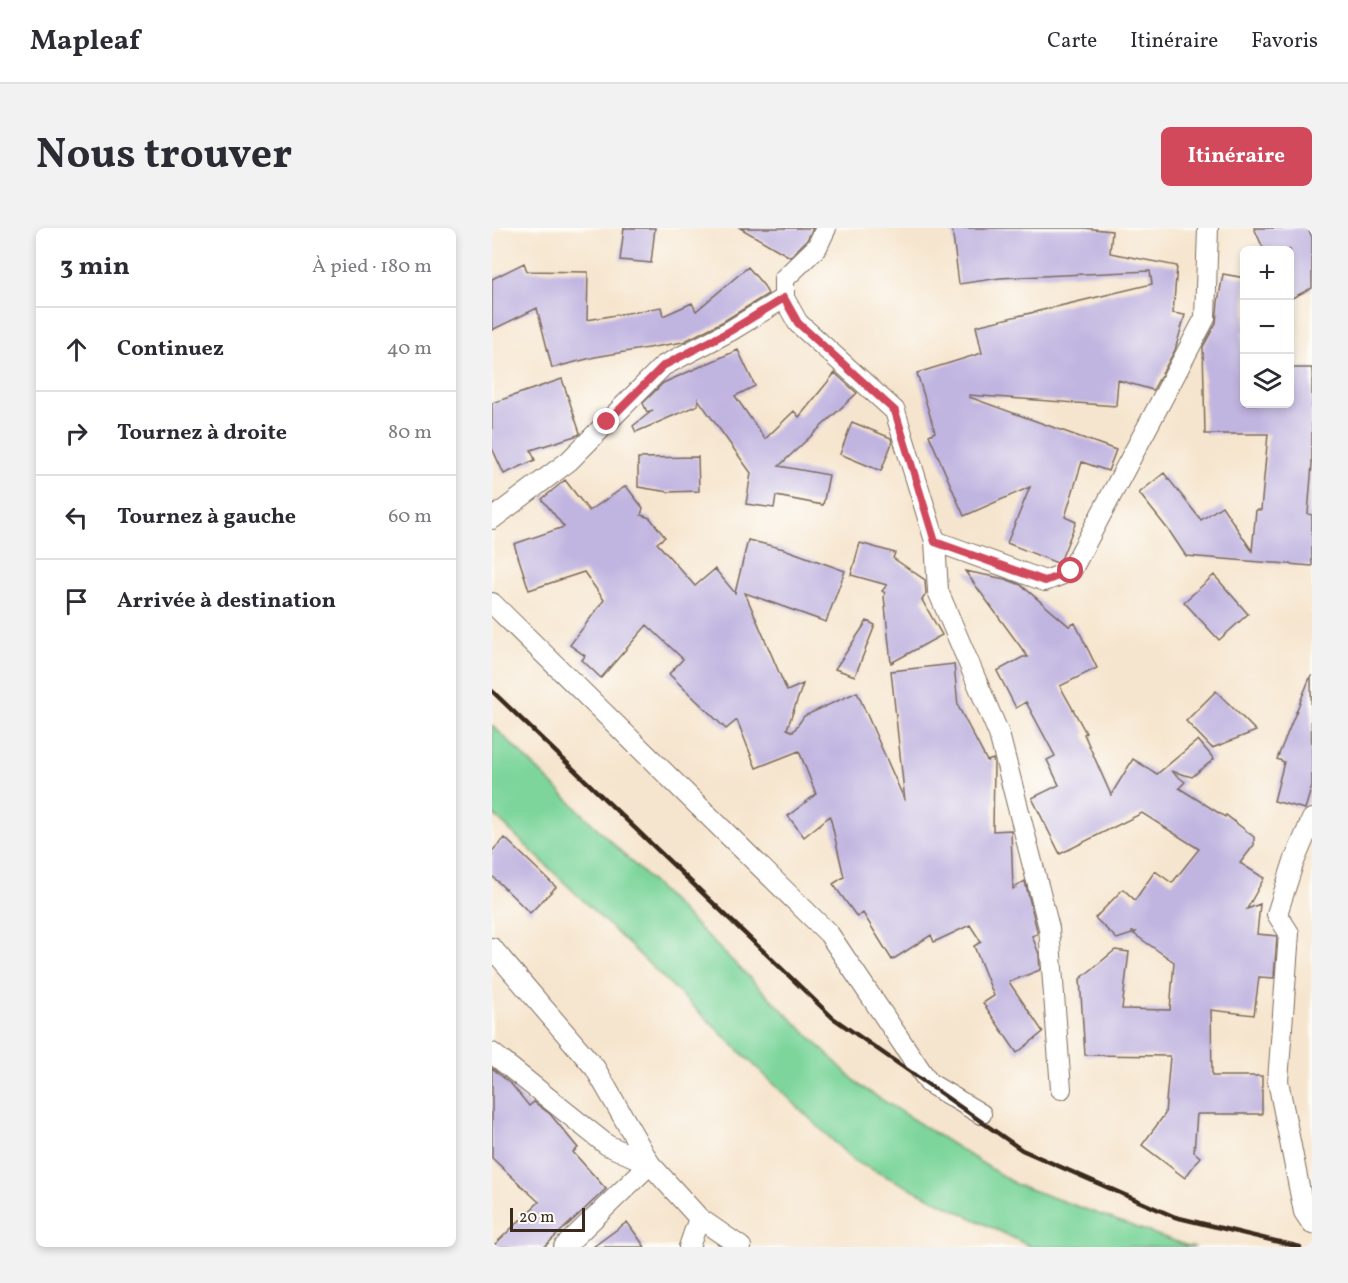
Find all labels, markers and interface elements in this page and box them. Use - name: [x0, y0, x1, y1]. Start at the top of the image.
- text: Mapleaf: [30, 22, 140, 61]
- text: Carte: [1047, 27, 1097, 56]
- text: Itinéraire: [1130, 27, 1218, 56]
- text: Favoris: [1251, 27, 1318, 56]
- text: Nous trouver: [36, 127, 292, 186]
- button: Itinéraire: [1161, 127, 1312, 186]
- map controls: [1240, 246, 1294, 408]
- button: +: [1240, 246, 1294, 300]
- text: 3 min: [60, 249, 130, 285]
- text: À pied · 180 m: [312, 253, 432, 281]
- button: −: [1240, 300, 1294, 354]
- icon: ahead: [60, 333, 93, 366]
- text: Continuez: [117, 334, 224, 365]
- text: 40 m: [387, 335, 432, 363]
- button: layers: [1240, 354, 1294, 408]
- route end: [593, 408, 619, 434]
- icon: right: [60, 417, 93, 450]
- text: Tournez à droite: [117, 418, 287, 449]
- text: 80 m: [388, 419, 432, 447]
- icon: left: [60, 501, 93, 534]
- text: Tournez à gauche: [117, 502, 296, 533]
- text: 60 m: [388, 503, 432, 531]
- route start: [1057, 557, 1083, 583]
- icon: arrive: [60, 585, 93, 618]
- text: Arrivée à destination: [117, 586, 336, 617]
- scale bar: [510, 1205, 585, 1232]
- text: 20 m: [519, 1207, 554, 1229]

